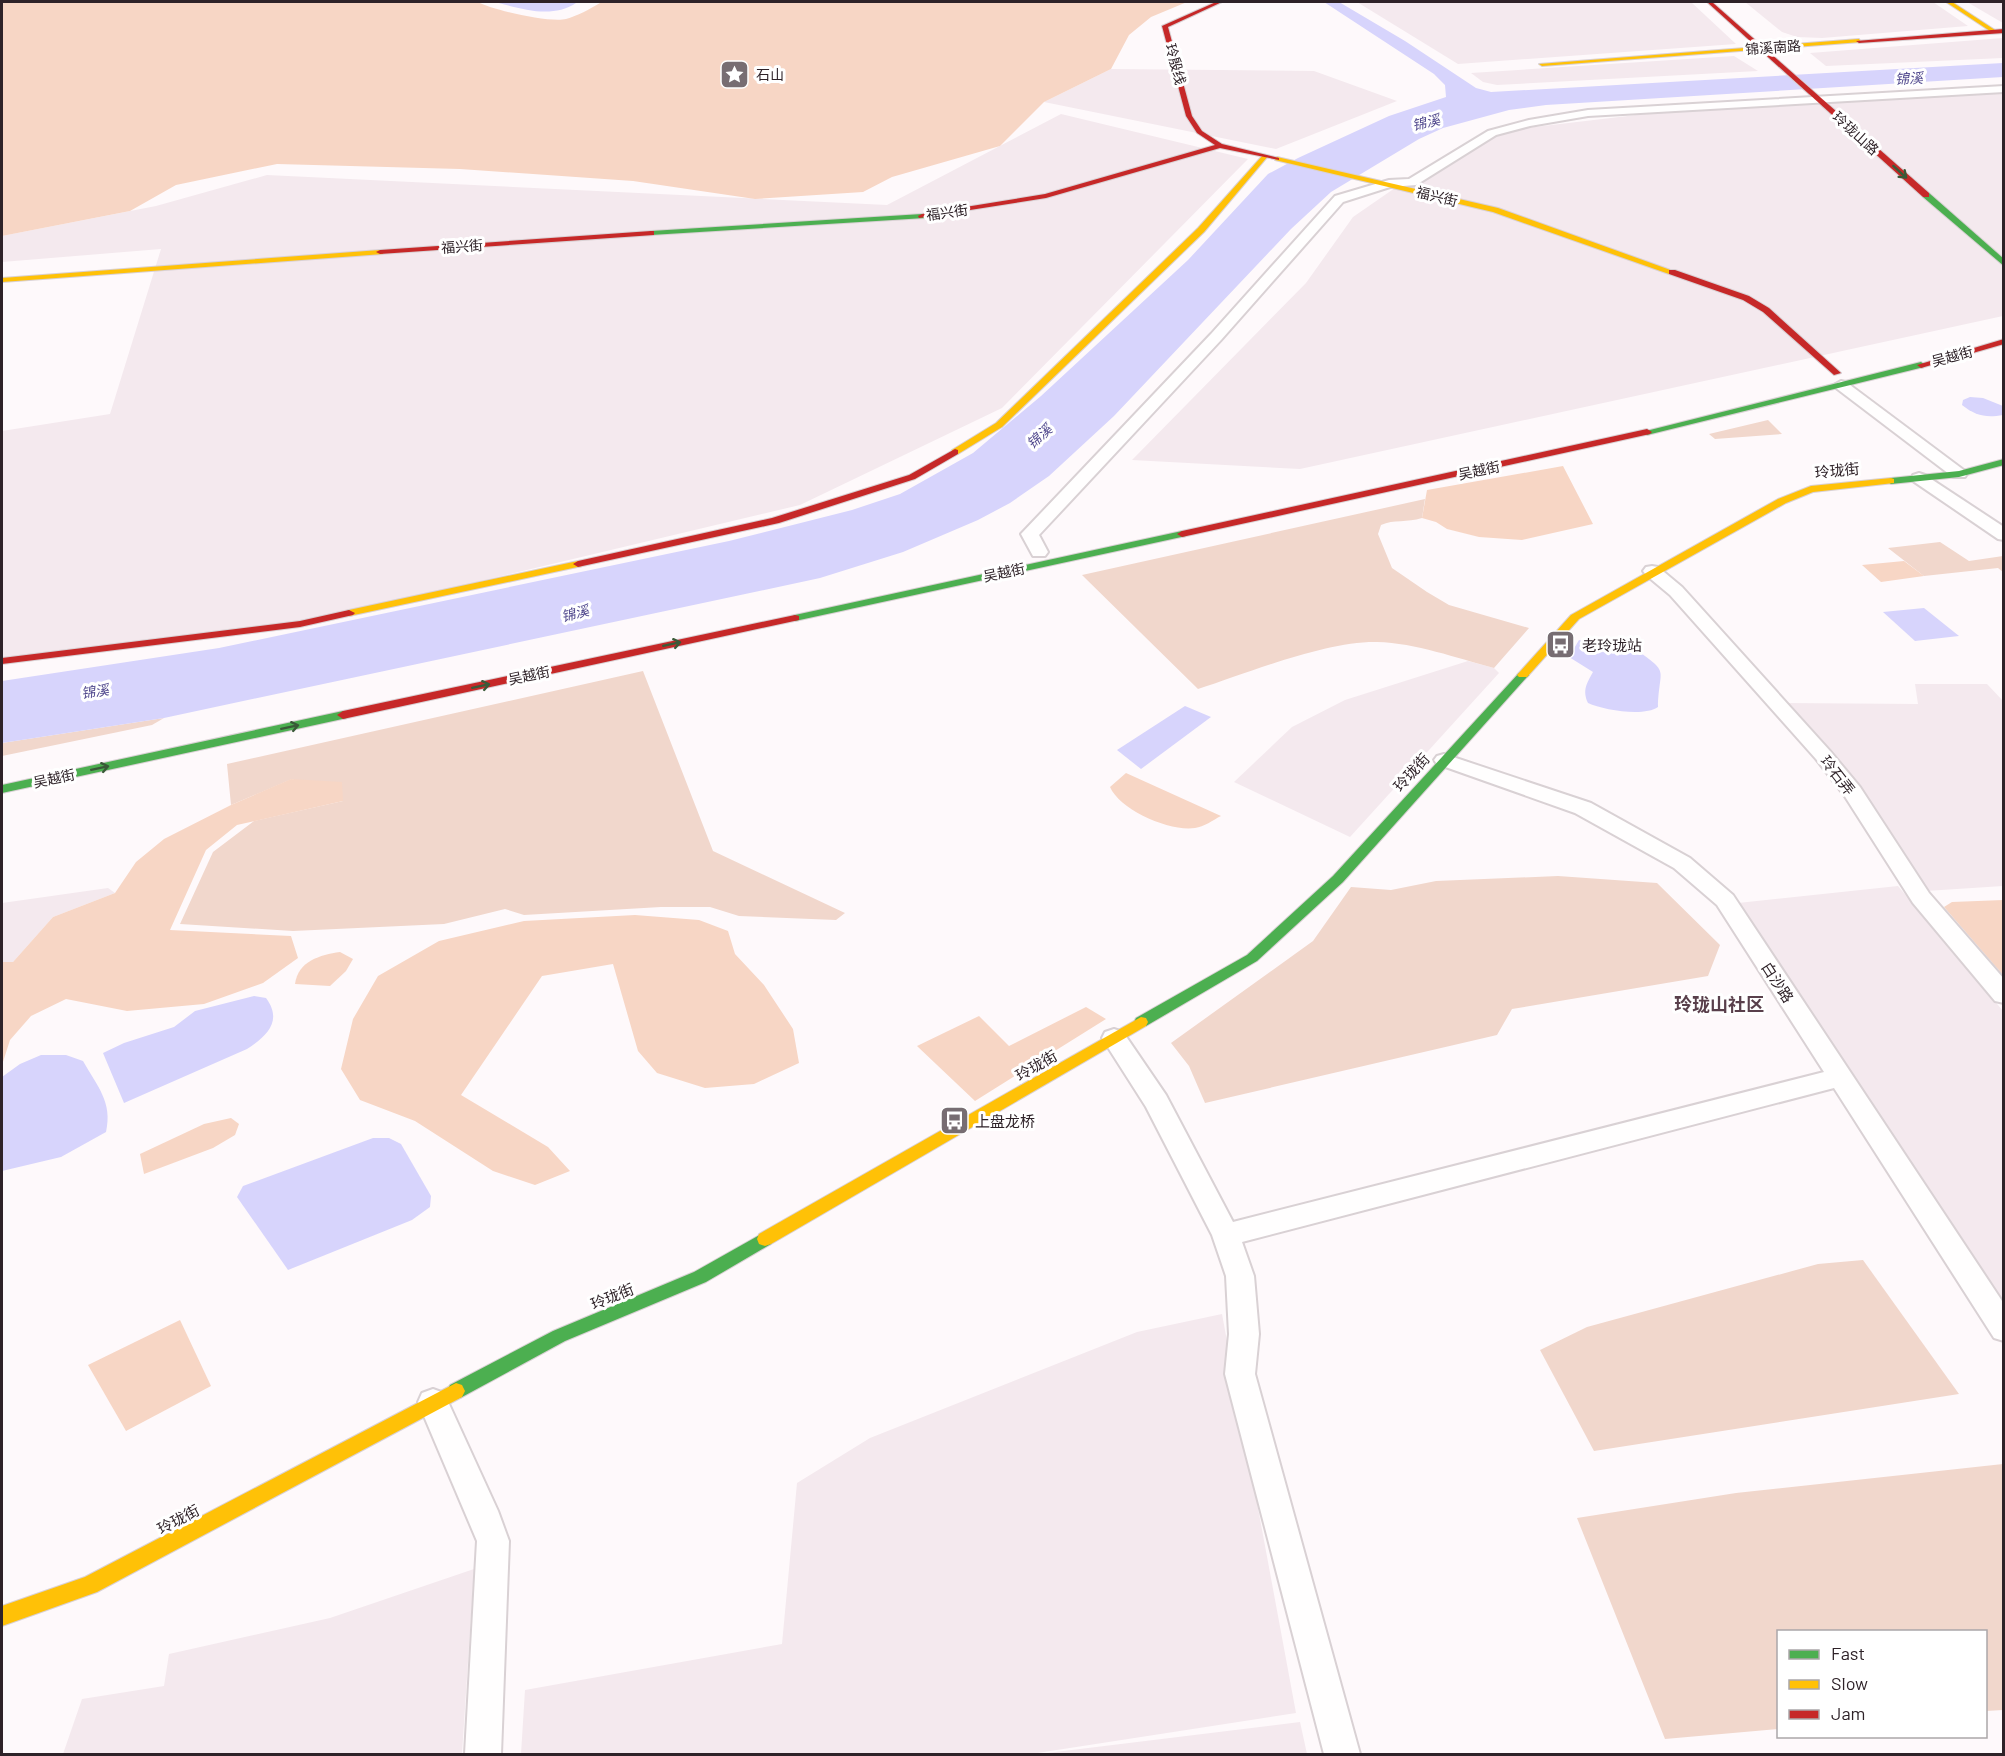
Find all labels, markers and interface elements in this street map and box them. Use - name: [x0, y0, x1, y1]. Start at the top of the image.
- street label: 锦溪南路: [1744, 37, 1802, 57]
- street label: 玲殷线: [1162, 42, 1190, 86]
- place icon: 石山: [719, 58, 751, 90]
- place label: 石山: [756, 66, 784, 83]
- water label: 锦溪: [1895, 69, 1925, 87]
- street label: 玲珑山路: [1830, 108, 1882, 158]
- water label: 锦溪: [1410, 110, 1444, 133]
- one-way arrow: [1892, 165, 1907, 179]
- street label: 福兴街: [1415, 183, 1459, 209]
- street label: 福兴街: [925, 201, 969, 223]
- street label: 福兴街: [440, 236, 484, 256]
- street label: 吴越街: [1930, 342, 1974, 370]
- water label: 锦溪: [1023, 419, 1057, 452]
- street label: 吴越街: [1457, 457, 1501, 483]
- street label: 玲珑街: [1814, 459, 1860, 481]
- street label: 吴越街: [982, 559, 1026, 585]
- water label: 锦溪: [559, 601, 593, 625]
- bus stop icon: 老玲珑站: [1545, 629, 1577, 661]
- place label: 老玲珑站: [1582, 636, 1642, 654]
- one-way arrow: [662, 638, 681, 650]
- street label: 吴越街: [507, 662, 551, 688]
- one-way arrow: [471, 679, 490, 691]
- water label: 锦溪: [80, 680, 112, 702]
- one-way arrow: [280, 721, 300, 732]
- street label: 玲珑街: [1389, 749, 1433, 795]
- street label: 玲石弄: [1817, 752, 1859, 798]
- one-way arrow: [89, 762, 109, 773]
- street label: 吴越街: [32, 765, 76, 791]
- street label: 白沙路: [1758, 958, 1798, 1006]
- district label: 玲珑山社区: [1674, 993, 1764, 1015]
- street label: 玲珑街: [1012, 1046, 1060, 1084]
- bus stop icon: 上盘龙桥: [938, 1105, 970, 1137]
- place label: 上盘龙桥: [975, 1112, 1035, 1130]
- street label: 玲珑街: [588, 1279, 636, 1313]
- street label: 玲珑街: [154, 1500, 202, 1538]
- legend: [1777, 1630, 1987, 1738]
- text: Fast: [1831, 1642, 1865, 1664]
- text: Slow: [1831, 1672, 1868, 1694]
- text: Jam: [1831, 1702, 1865, 1724]

